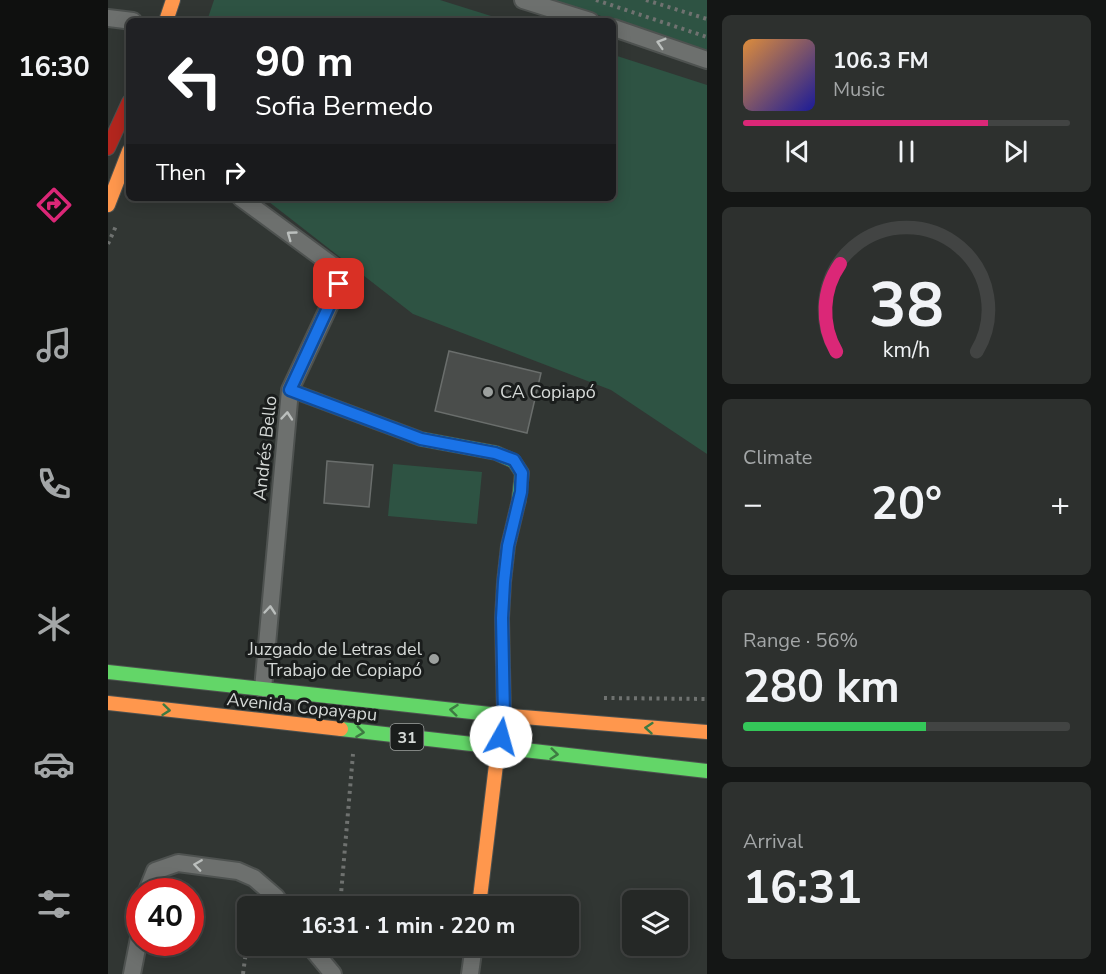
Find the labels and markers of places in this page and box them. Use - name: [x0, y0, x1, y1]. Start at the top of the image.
- pin: [313, 258, 364, 309]
- place label: CA Copiapó: [500, 380, 596, 404]
- marker: CA Copiapó: [481, 385, 495, 399]
- place label: Juzgado de Letras del Trabajo de Copiapó: [247, 637, 423, 682]
- marker: Juzgado de Letras del Trabajo de Copiapó: [427, 652, 441, 666]

